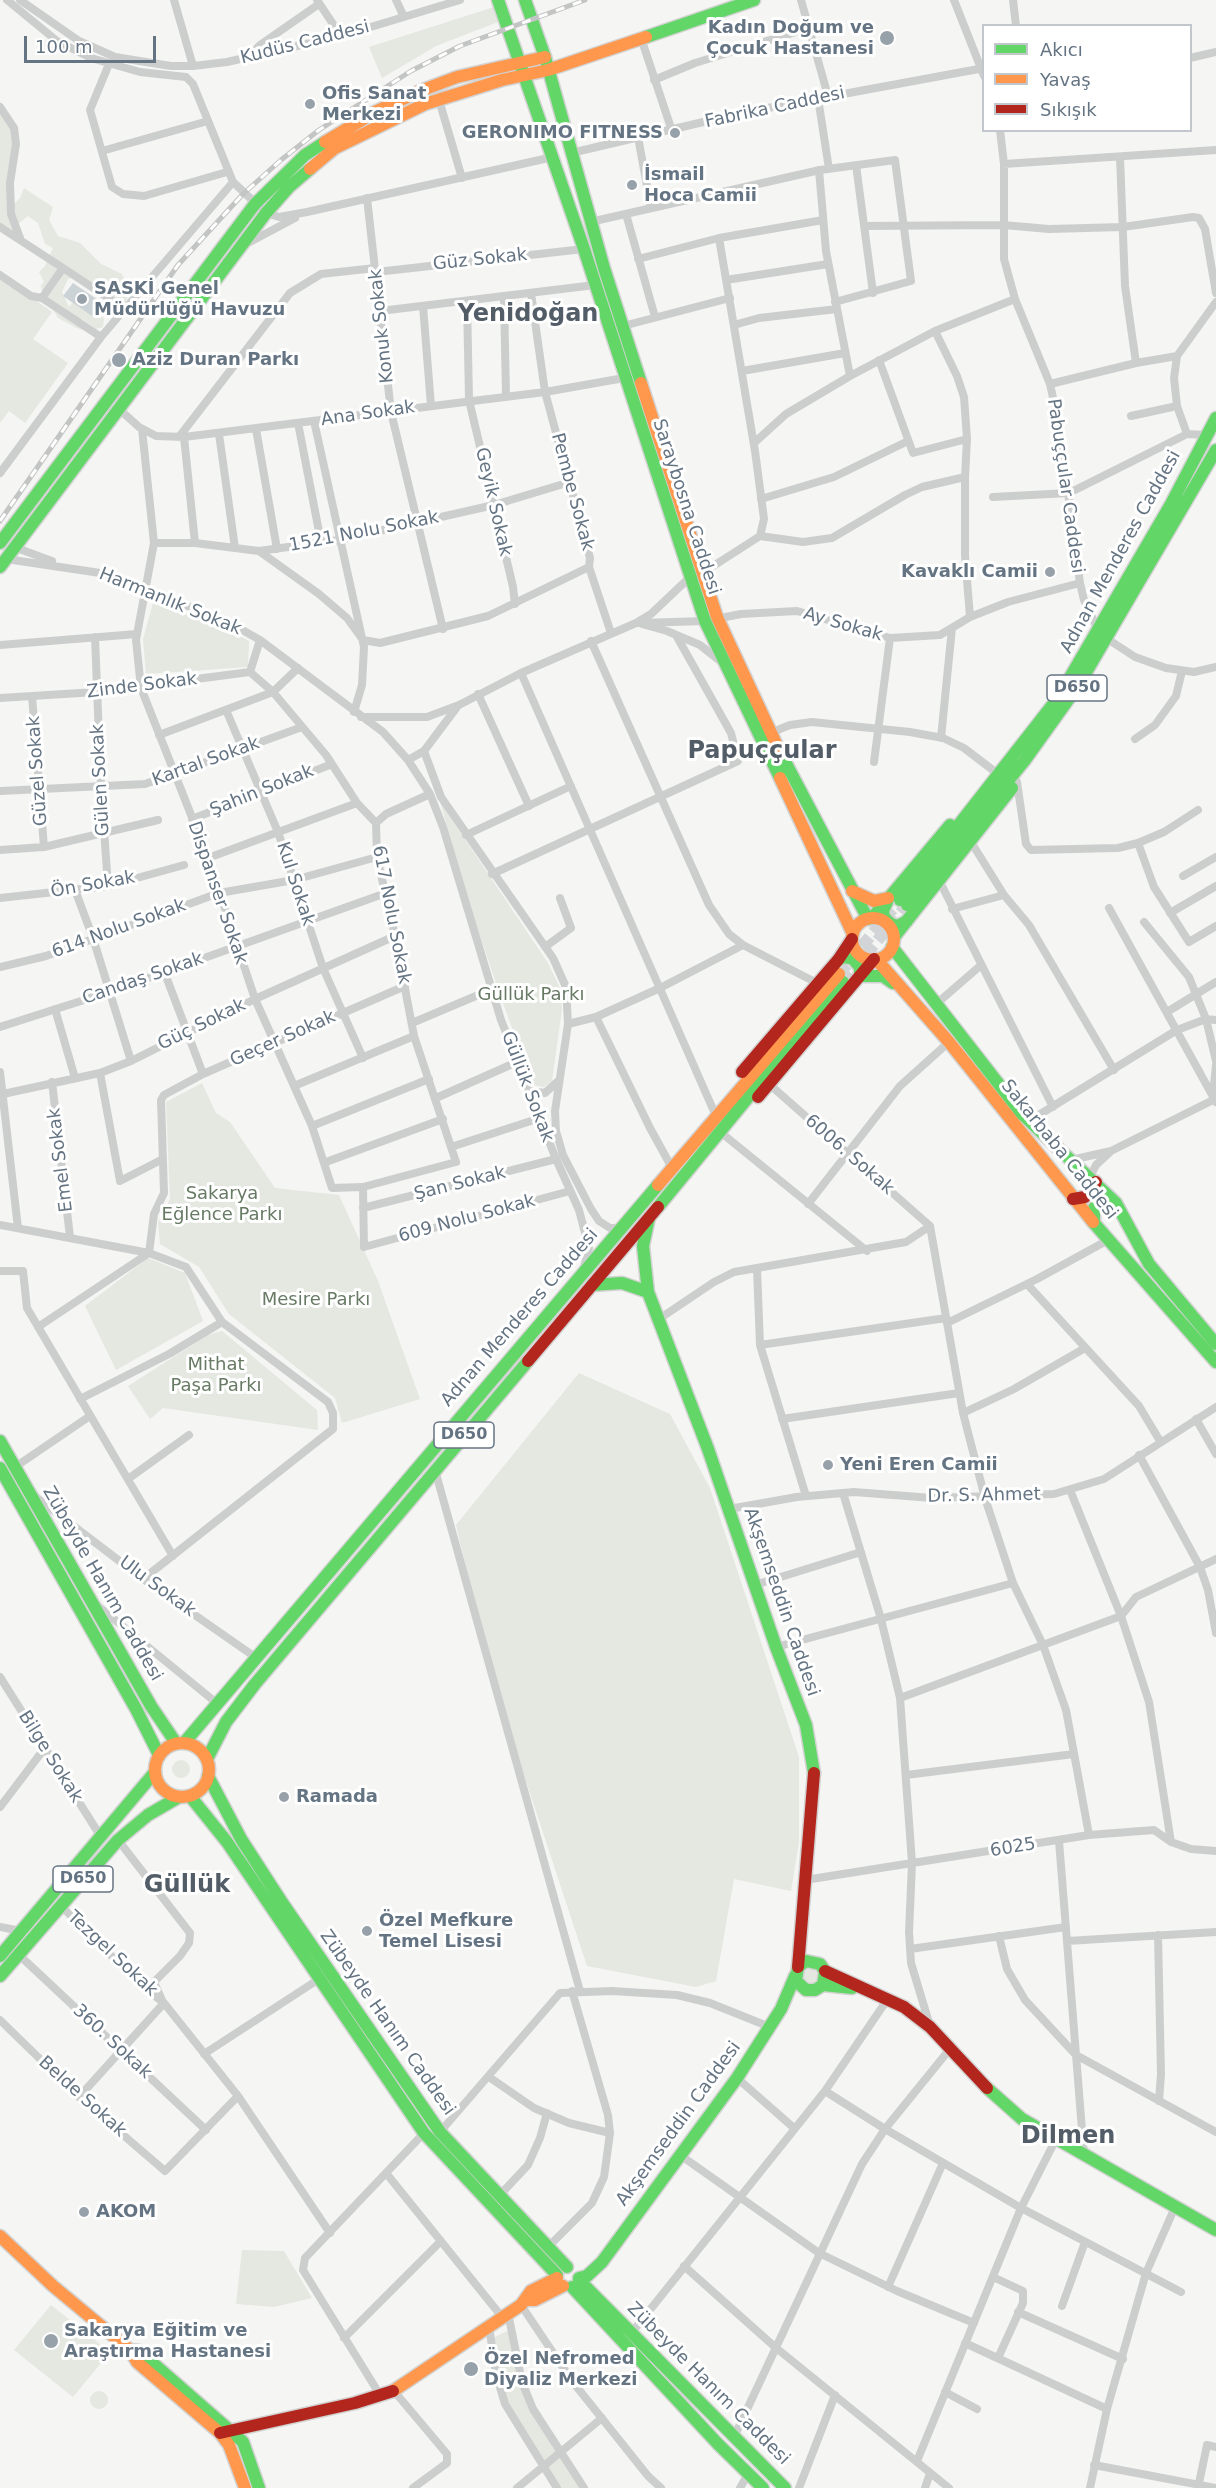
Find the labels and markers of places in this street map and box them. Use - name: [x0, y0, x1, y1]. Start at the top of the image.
- place label: Kadın Doğum ve Çocuk Hastanesi: [706, 17, 874, 60]
- marker: Kadın Doğum ve Çocuk Hastanesi: [878, 29, 896, 47]
- place label: Ofis Sanat Merkezi: [322, 83, 426, 125]
- marker: Ofis Sanat Merkezi: [303, 97, 317, 111]
- place label: GERONIMO FITNESS: [462, 122, 663, 144]
- marker: GERONIMO FITNESS: [668, 126, 682, 140]
- place label: İsmail Hoca Camii: [644, 164, 757, 207]
- marker: İsmail Hoca Camii: [625, 178, 639, 192]
- place label: SASKİ Genel Müdürlüğü Havuzu: [94, 278, 285, 320]
- marker: SASKİ Genel Müdürlüğü Havuzu: [75, 292, 89, 306]
- place label: Aziz Duran Parkı: [132, 349, 299, 371]
- marker: Aziz Duran Parkı: [110, 351, 128, 369]
- place label: Kavaklı Camii: [901, 561, 1038, 583]
- marker: Kavaklı Camii: [1043, 565, 1057, 579]
- place label: Yeni Eren Camii: [840, 1454, 998, 1476]
- marker: Yeni Eren Camii: [821, 1458, 835, 1472]
- place label: Ramada: [296, 1786, 378, 1808]
- marker: Ramada: [277, 1790, 291, 1804]
- place label: Özel Mefkure Temel Lisesi: [379, 1910, 513, 1952]
- marker: Özel Mefkure Temel Lisesi: [360, 1924, 374, 1938]
- place label: AKOM: [96, 2201, 156, 2223]
- marker: AKOM: [77, 2205, 91, 2219]
- place label: Sakarya Eğitim ve Araştırma Hastanesi: [64, 2320, 271, 2362]
- marker: Sakarya Eğitim ve Araştırma Hastanesi: [42, 2332, 60, 2350]
- place label: Özel Nefromed Diyaliz Merkezi: [484, 2348, 637, 2390]
- marker: Özel Nefromed Diyaliz Merkezi: [462, 2360, 480, 2378]

